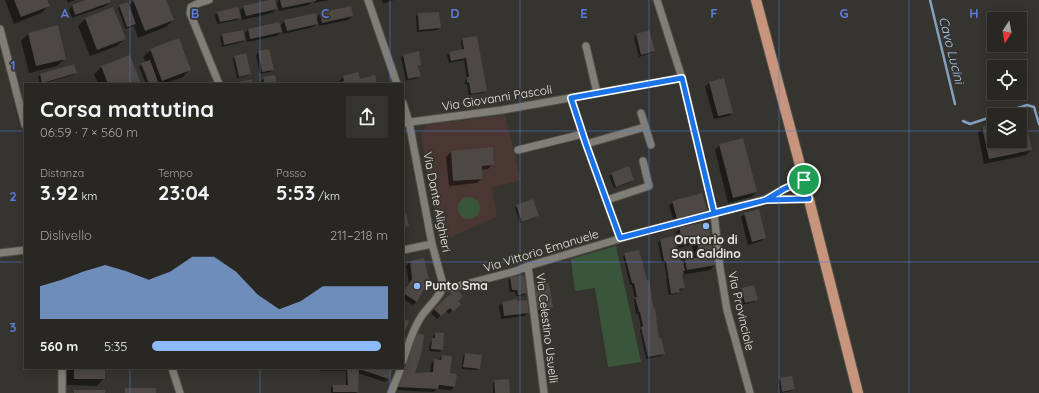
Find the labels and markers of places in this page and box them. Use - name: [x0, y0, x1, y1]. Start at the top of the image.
- pin: [787, 163, 821, 197]
- marker: Oratorio di San Galdino: [701, 221, 711, 231]
- place label: Oratorio di San Galdino: [671, 232, 741, 261]
- place label: Punto Sma: [425, 278, 488, 293]
- marker: Punto Sma: [412, 281, 422, 291]

